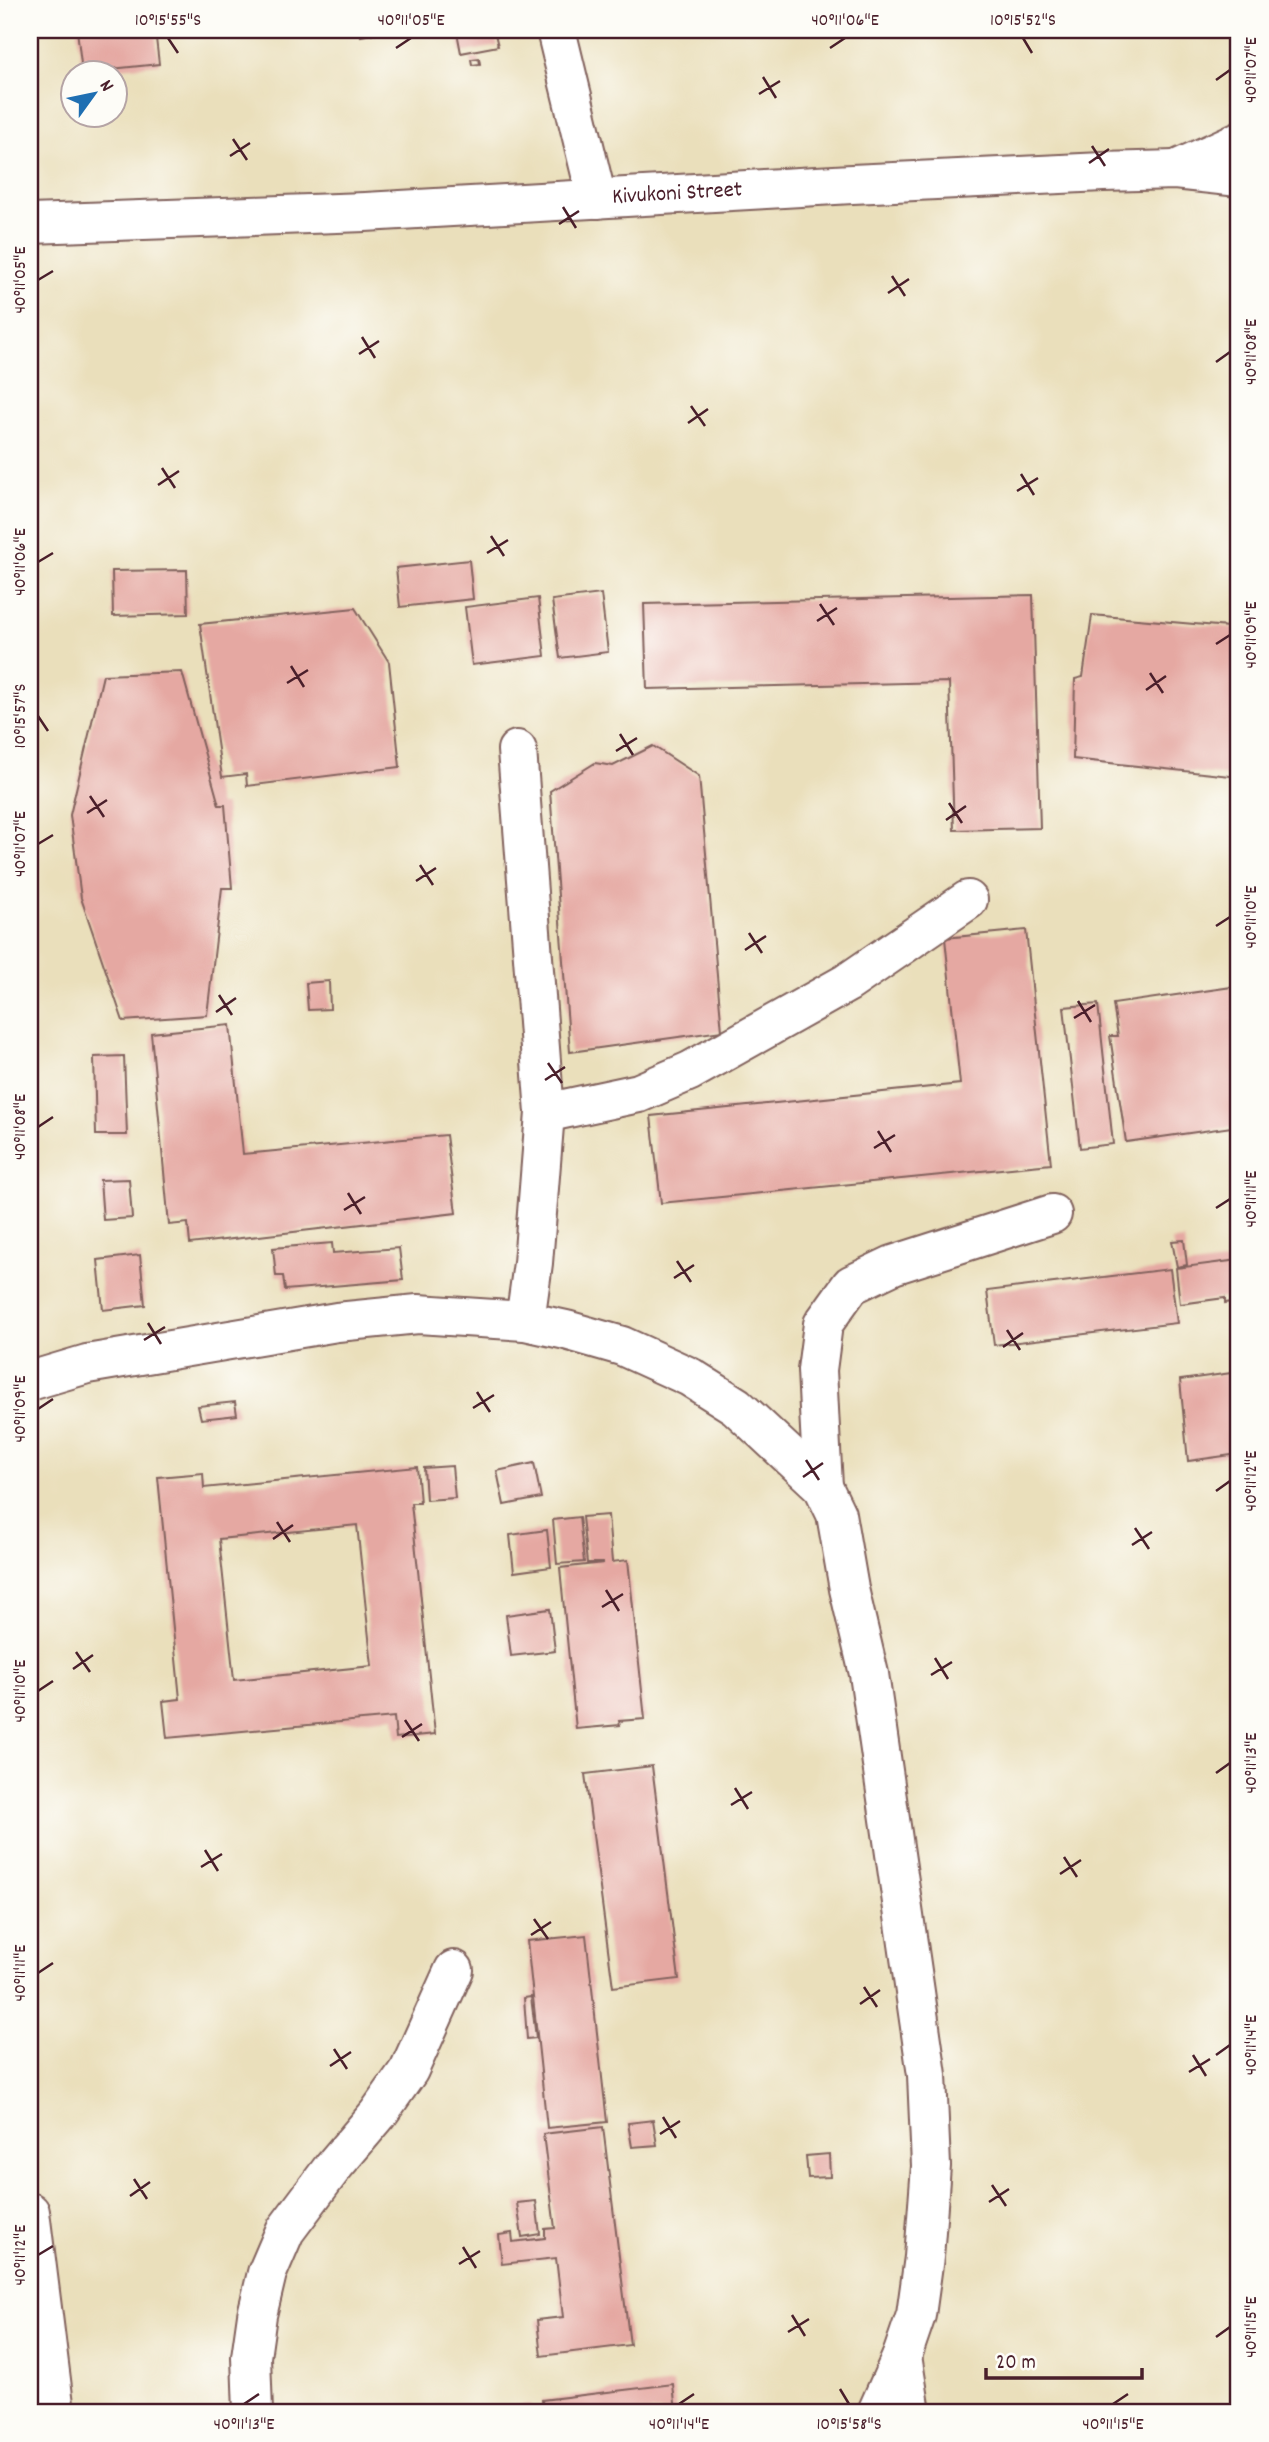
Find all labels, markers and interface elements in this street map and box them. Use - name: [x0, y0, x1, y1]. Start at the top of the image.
- text: 10°15'55"S: [135, 9, 201, 34]
- text: 40°11'05"E: [377, 9, 445, 34]
- text: 40°11'06"E: [811, 9, 879, 34]
- text: 10°15'52"S: [990, 9, 1056, 34]
- text: 40°11'07"E: [1240, 37, 1265, 103]
- north arrow: [60, 60, 130, 130]
- text: N: [91, 75, 119, 98]
- street label: Kivukoni Street: [611, 174, 743, 214]
- text: 40°11'05"E: [9, 246, 34, 314]
- text: 40°11'08"E: [1240, 319, 1265, 385]
- text: 40°11'06"E: [9, 528, 34, 596]
- text: 40°11'09"E: [1240, 601, 1265, 669]
- text: 10°15'57"S: [9, 683, 34, 748]
- text: 40°11'07"E: [9, 811, 34, 877]
- text: 40°11'10"E: [1240, 886, 1265, 948]
- text: 40°11'08"E: [9, 1094, 34, 1160]
- text: 40°11'11"E: [1240, 1171, 1265, 1227]
- text: 40°11'09"E: [9, 1375, 34, 1443]
- text: 40°11'12"E: [1240, 1451, 1265, 1511]
- text: 40°11'10"E: [9, 1660, 34, 1722]
- text: 40°11'13"E: [1240, 1732, 1265, 1794]
- text: 40°11'11"E: [9, 1945, 34, 2001]
- text: 40°11'14"E: [1240, 2015, 1265, 2075]
- text: 40°11'12"E: [9, 2225, 34, 2285]
- text: 40°11'15"E: [1240, 2296, 1265, 2358]
- scale bar: [986, 2337, 1141, 2381]
- text: 20 m: [996, 2349, 1036, 2379]
- text: 40°11'13"E: [213, 2413, 275, 2438]
- text: 40°11'14"E: [649, 2413, 709, 2438]
- text: 10°15'58"S: [816, 2413, 882, 2438]
- text: 40°11'15"E: [1082, 2413, 1144, 2438]

